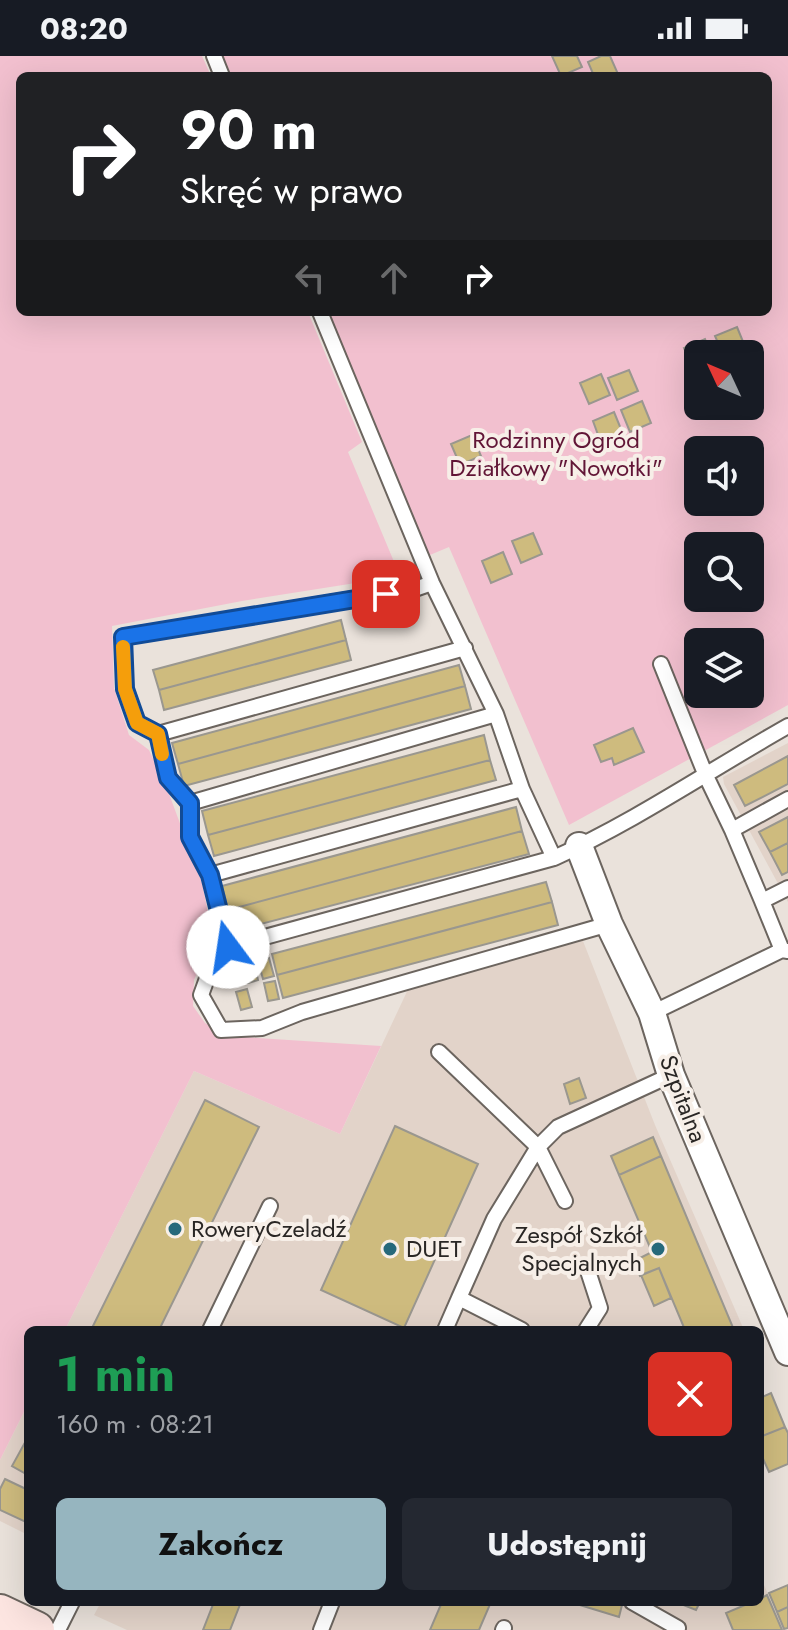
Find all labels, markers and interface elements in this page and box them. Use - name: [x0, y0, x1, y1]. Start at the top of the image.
- text: 08:20: [40, 7, 128, 50]
- text: 90 m: [180, 89, 317, 170]
- icon: right: [48, 104, 152, 208]
- text: Skręć w prawo: [180, 164, 403, 216]
- icon: left: [288, 256, 332, 300]
- icon: ahead: [372, 256, 416, 300]
- icon: right: [456, 256, 500, 300]
- north arrow: [684, 340, 764, 420]
- map controls: [684, 340, 764, 708]
- park label: Rodzinny Ogród Działkowy "Nowotki": [449, 422, 663, 485]
- button: sound: [684, 436, 764, 516]
- button: search: [684, 532, 764, 612]
- pin: [352, 560, 420, 628]
- icon: arrive: [364, 572, 408, 616]
- button: layers: [684, 628, 764, 708]
- position arrow: [186, 905, 270, 989]
- street label: Szpitalna: [651, 1050, 716, 1148]
- place label: RoweryCzeladź: [191, 1211, 347, 1246]
- place label: Zespół Szkół Specjalnych: [515, 1217, 643, 1280]
- marker: RoweryCzeladź: [166, 1220, 184, 1238]
- place label: DUET: [406, 1231, 462, 1266]
- marker: DUET: [381, 1240, 399, 1258]
- marker: Zespół Szkół Specjalnych: [649, 1240, 667, 1258]
- text: 1 min: [56, 1340, 175, 1409]
- button: close: [648, 1352, 732, 1436]
- text: 160 m · 08:21: [56, 1405, 214, 1443]
- button: Zakończ: [56, 1498, 386, 1590]
- button: Udostępnij: [402, 1498, 732, 1590]

